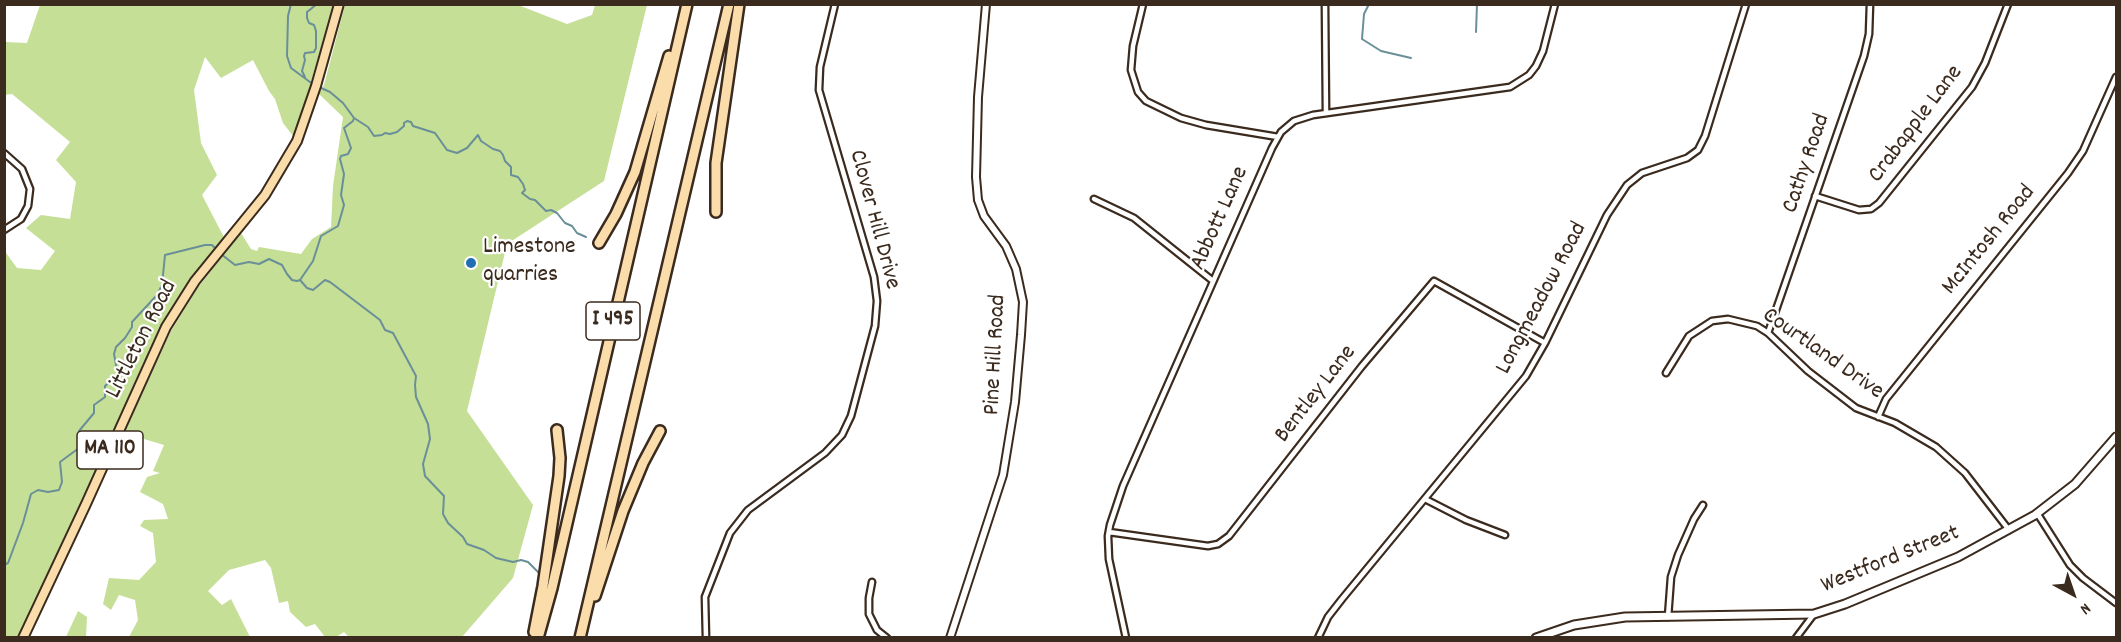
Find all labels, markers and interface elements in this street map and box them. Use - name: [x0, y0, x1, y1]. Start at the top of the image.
- street label: Crabapple Lane: [1863, 60, 1971, 190]
- street label: Cathy Road: [1778, 111, 1838, 217]
- street label: Clover Hill Drive: [841, 147, 905, 293]
- street label: Abbott Lane: [1185, 163, 1257, 275]
- street label: McIntosh Road: [1937, 180, 2043, 302]
- street label: Longmeadow Road: [1491, 218, 1595, 380]
- place label: Limestone quarries: [483, 235, 576, 291]
- marker: Limestone quarries: [464, 256, 478, 270]
- street label: Littleton Road: [101, 276, 185, 404]
- street label: Pine Hill Road: [979, 294, 1015, 416]
- road number: I 495: [586, 302, 640, 340]
- street label: Courtland Drive: [1756, 303, 1888, 407]
- street label: Bentley Lane: [1270, 340, 1364, 450]
- road number: MA 110: [77, 431, 143, 469]
- street label: Westford Street: [1818, 520, 1964, 602]
- north arrow: [2043, 564, 2103, 624]
- text: N: [2074, 597, 2095, 620]

